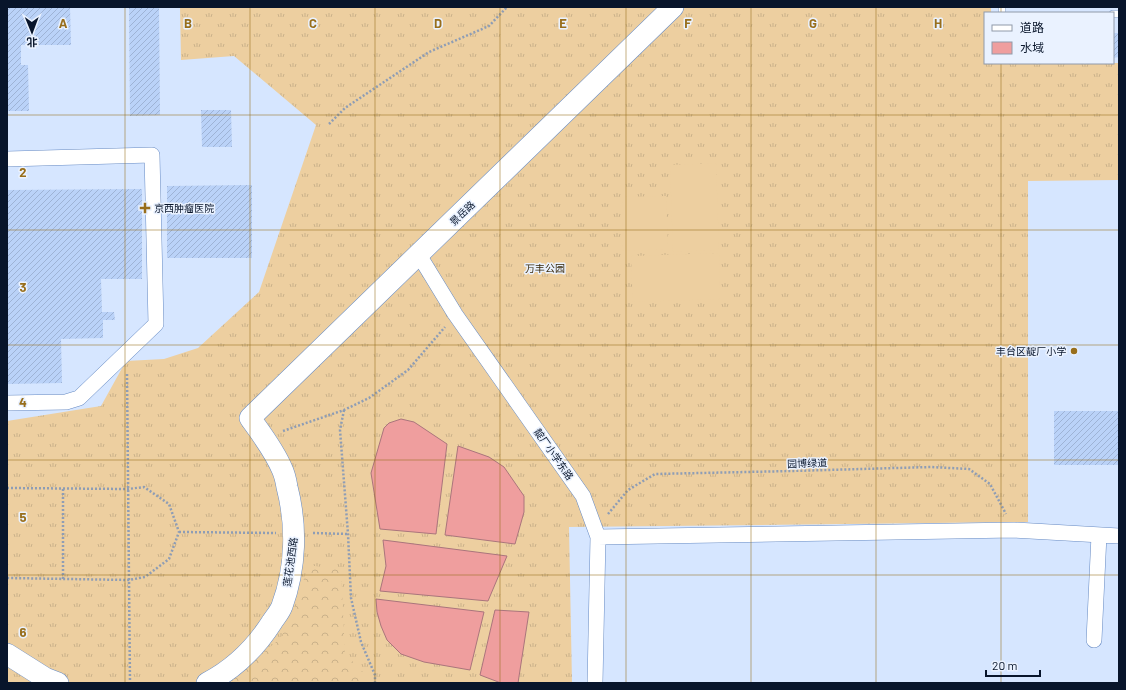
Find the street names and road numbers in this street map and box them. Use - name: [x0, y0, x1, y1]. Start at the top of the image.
- street label: 景岳路: [447, 198, 477, 228]
- street label: 靛厂小学东路: [532, 426, 576, 482]
- street label: 园博绿道: [787, 456, 827, 470]
- street label: 莲花池西路: [281, 536, 299, 588]

